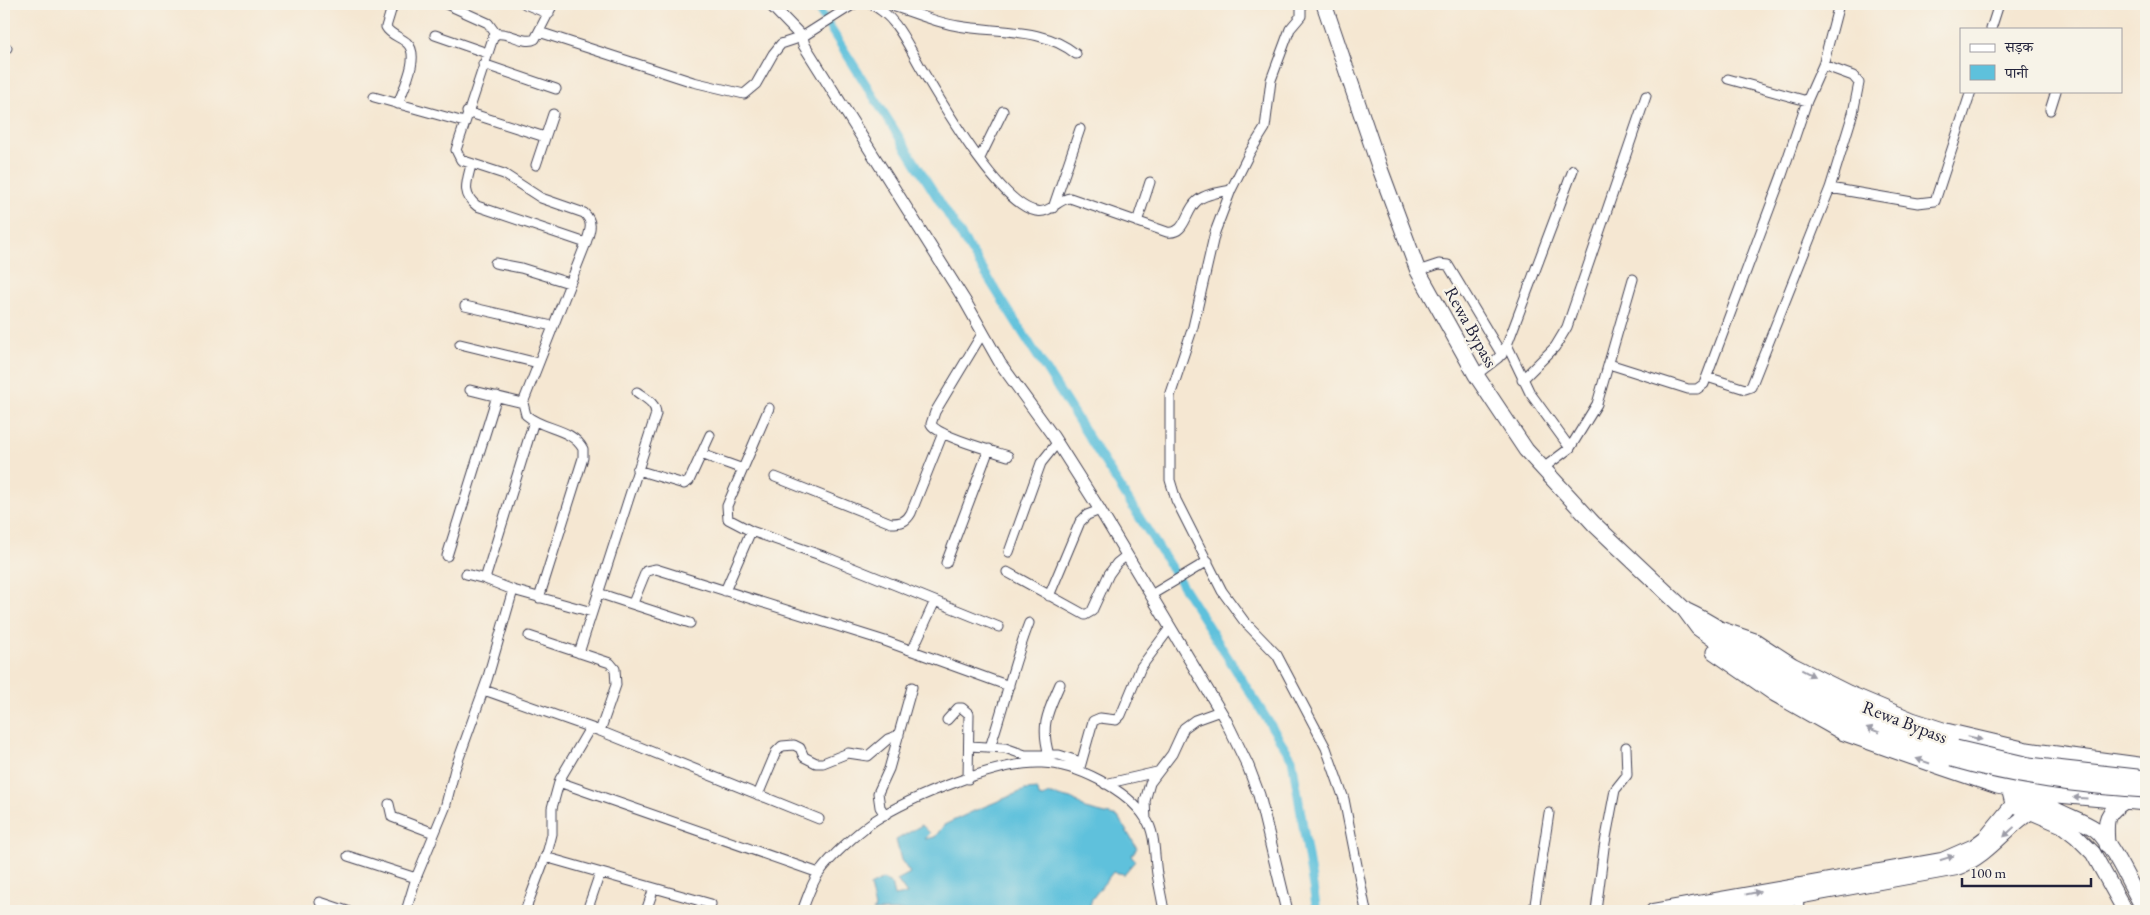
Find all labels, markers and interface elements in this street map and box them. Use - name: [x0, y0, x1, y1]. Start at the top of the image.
- legend: [1960, 28, 2122, 92]
- text: सड़क: [2004, 37, 2034, 56]
- text: पानी: [2004, 63, 2029, 82]
- street label: Rewa Bypass: [1440, 282, 1503, 371]
- one-way arrow: [1800, 669, 1815, 677]
- street label: Rewa Bypass: [1860, 695, 1951, 748]
- one-way arrow: [1865, 726, 1880, 734]
- one-way arrow: [1967, 734, 1982, 742]
- one-way arrow: [1915, 757, 1930, 765]
- one-way arrow: [2072, 793, 2088, 801]
- one-way arrow: [2003, 826, 2015, 838]
- one-way arrow: [1940, 854, 1955, 862]
- scale bar: [1962, 855, 2091, 887]
- text: 100 m: [1970, 863, 2007, 882]
- one-way arrow: [1745, 889, 1761, 897]

